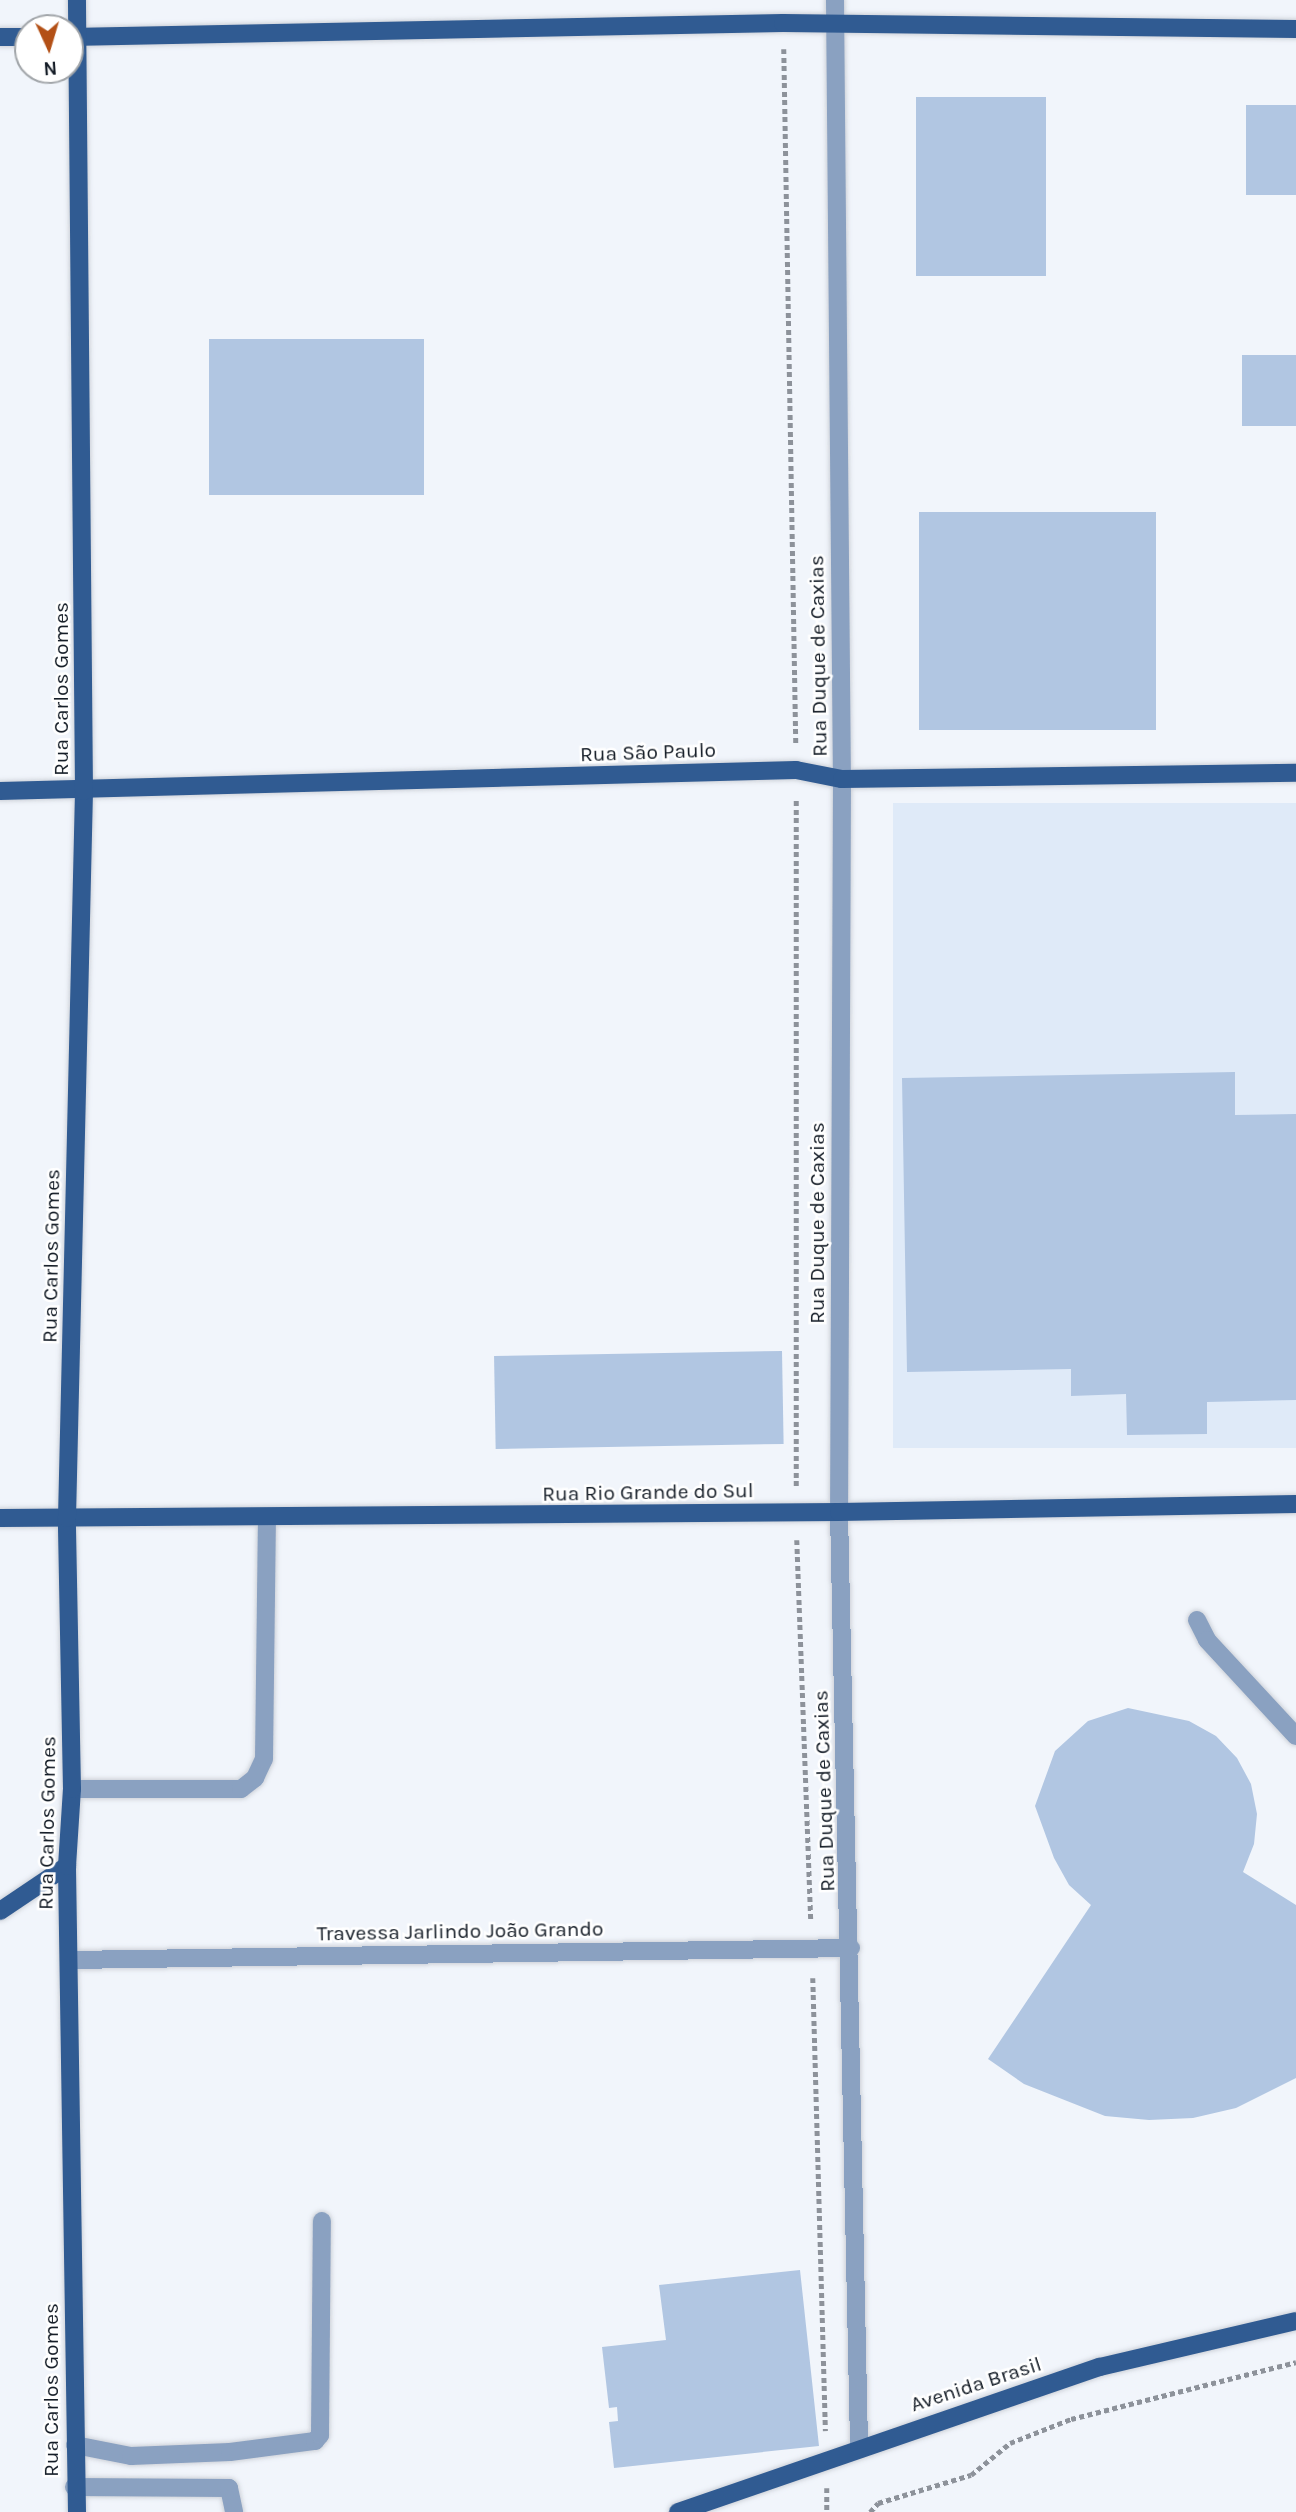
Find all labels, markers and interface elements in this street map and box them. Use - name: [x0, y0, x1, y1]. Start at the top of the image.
- north arrow: [14, 14, 84, 84]
- text: N: [43, 57, 58, 79]
- street label: Rua Duque de Caxias: [804, 555, 832, 757]
- street label: Rua Carlos Gomes: [48, 602, 74, 776]
- street label: Rua São Paulo: [580, 737, 716, 767]
- street label: Rua Duque de Caxias: [804, 1122, 830, 1324]
- street label: Rua Carlos Gomes: [37, 1169, 65, 1343]
- street label: Rua Rio Grande do Sul: [542, 1478, 754, 1506]
- street label: Rua Duque de Caxias: [808, 1690, 840, 1892]
- street label: Rua Carlos Gomes: [33, 1736, 61, 1910]
- street label: Travessa Jarlindo João Grando: [316, 1916, 604, 1946]
- street label: Rua Carlos Gomes: [38, 2303, 64, 2477]
- street label: Avenida Brasil: [907, 2351, 1045, 2417]

